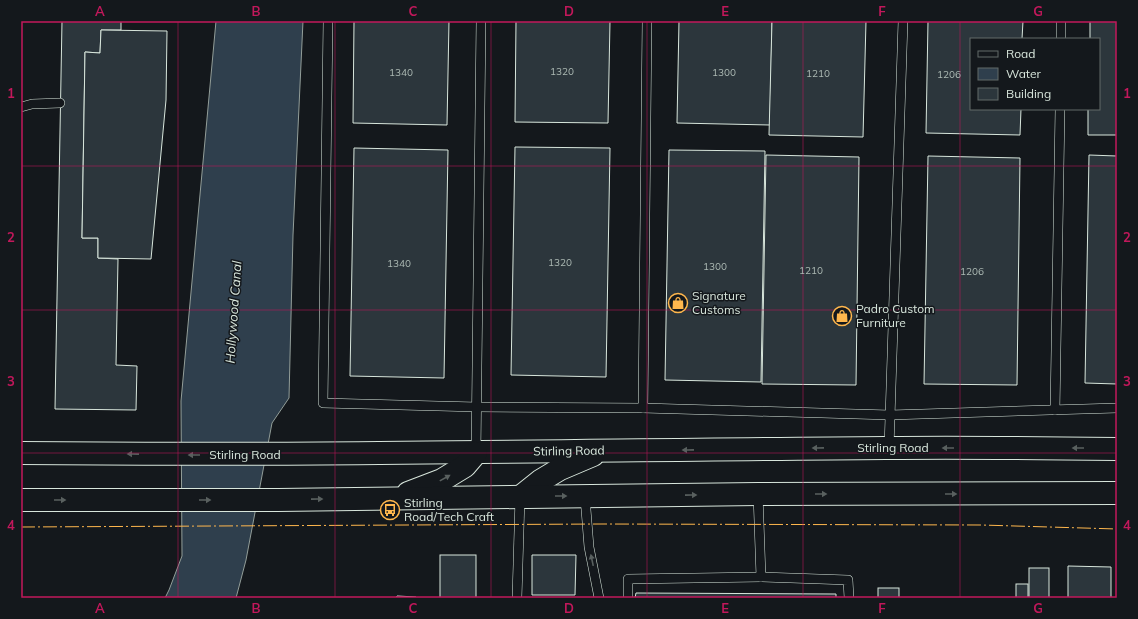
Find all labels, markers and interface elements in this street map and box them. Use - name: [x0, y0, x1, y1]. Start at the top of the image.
- text: A: [95, 3, 105, 19]
- text: B: [252, 3, 261, 19]
- text: C: [409, 3, 418, 19]
- text: D: [564, 3, 574, 19]
- text: E: [721, 3, 729, 19]
- text: F: [878, 3, 886, 19]
- text: G: [1033, 3, 1043, 19]
- legend: [970, 38, 1100, 110]
- text: Road: [1006, 46, 1035, 61]
- house number: 1320: [550, 65, 574, 78]
- house number: 1340: [389, 66, 413, 79]
- house number: 1300: [712, 66, 736, 79]
- text: Water: [1006, 66, 1042, 81]
- house number: 1210: [806, 67, 830, 80]
- house number: 1206: [937, 68, 961, 81]
- text: 1: [7, 85, 15, 101]
- text: 1: [1123, 85, 1131, 101]
- text: Building: [1006, 86, 1051, 101]
- text: 2: [7, 229, 15, 245]
- text: 2: [1123, 229, 1131, 245]
- house number: 1320: [548, 256, 572, 269]
- house number: 1340: [387, 257, 411, 270]
- water label: Hollywood Canal: [221, 259, 245, 364]
- house number: 1300: [703, 260, 727, 273]
- house number: 1210: [799, 264, 823, 277]
- house number: 1206: [960, 265, 984, 278]
- place label: Signature Customs: [692, 288, 746, 317]
- shop icon: Signature Customs: [667, 292, 689, 314]
- place label: Padro Custom Furniture: [856, 301, 935, 330]
- shop icon: Padro Custom Furniture: [831, 305, 853, 327]
- text: 3: [7, 373, 15, 389]
- text: 3: [1123, 373, 1131, 389]
- street label: Stirling Road: [857, 440, 929, 455]
- street label: Stirling Road: [533, 442, 605, 459]
- one-way arrow: [812, 445, 824, 452]
- one-way arrow: [941, 445, 954, 451]
- one-way arrow: [1072, 445, 1084, 452]
- street label: Stirling Road: [209, 447, 281, 462]
- one-way arrow: [681, 447, 694, 453]
- one-way arrow: [127, 451, 139, 458]
- one-way arrow: [187, 452, 200, 458]
- one-way arrow: [439, 474, 451, 481]
- one-way arrow: [815, 491, 828, 497]
- one-way arrow: [945, 491, 958, 497]
- one-way arrow: [685, 492, 698, 498]
- one-way arrow: [555, 493, 568, 499]
- place label: Stirling Road/Tech Craft: [404, 495, 494, 524]
- one-way arrow: [311, 496, 324, 502]
- one-way arrow: [54, 497, 67, 503]
- one-way arrow: [199, 497, 212, 503]
- bus stop icon: Stirling Road/Tech Craft: [379, 499, 401, 521]
- text: 4: [7, 517, 15, 533]
- text: 4: [1123, 517, 1131, 533]
- one-way arrow: [588, 554, 594, 566]
- text: A: [95, 600, 105, 616]
- text: B: [252, 600, 261, 616]
- text: C: [409, 600, 418, 616]
- text: D: [564, 600, 574, 616]
- text: E: [721, 600, 729, 616]
- text: F: [878, 600, 886, 616]
- text: G: [1033, 600, 1043, 616]

